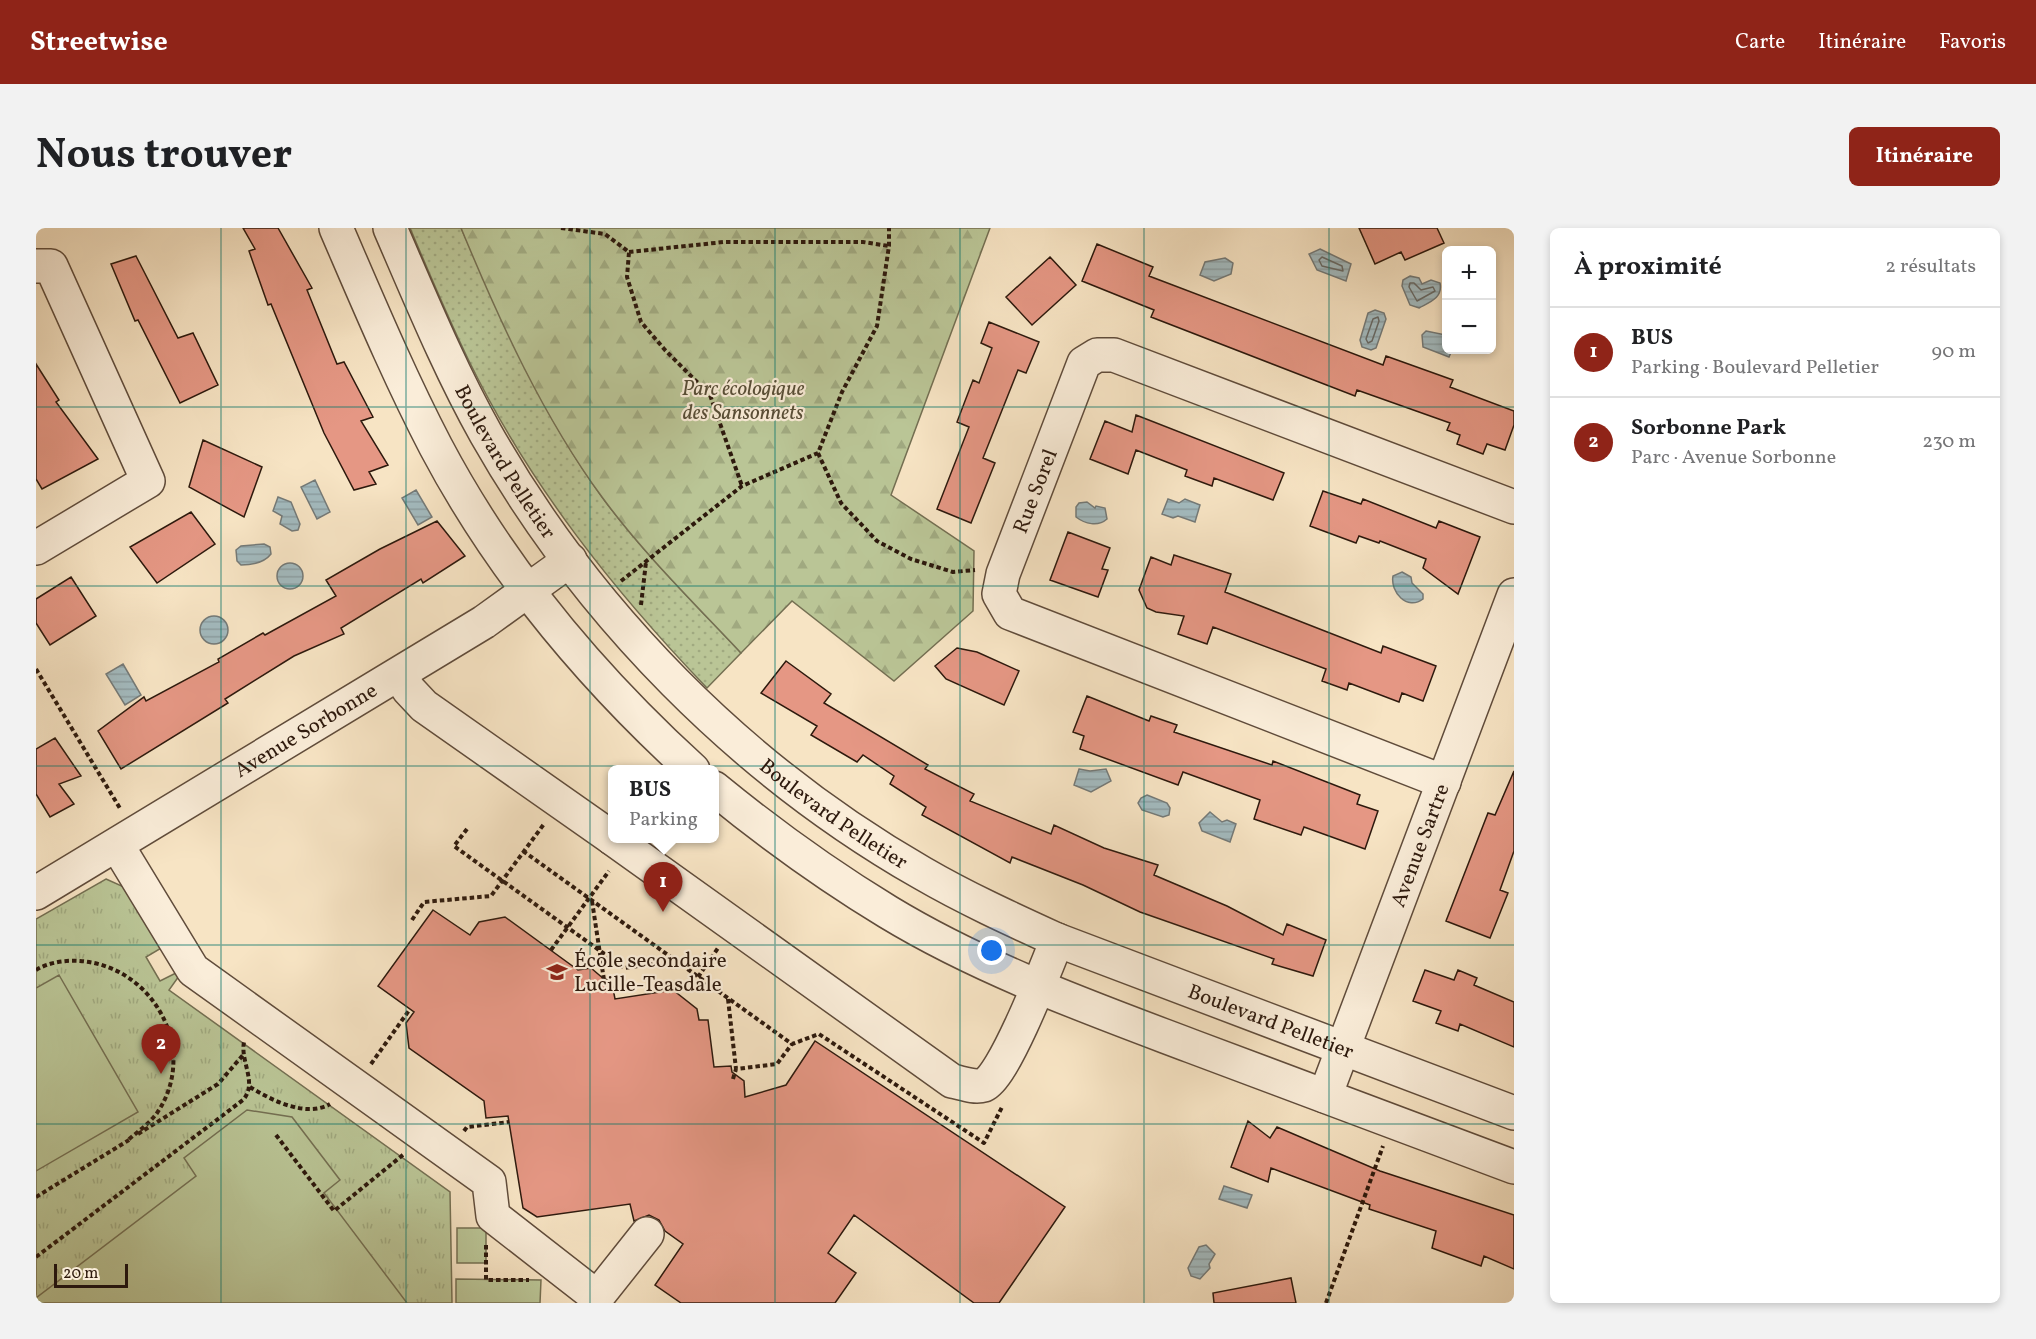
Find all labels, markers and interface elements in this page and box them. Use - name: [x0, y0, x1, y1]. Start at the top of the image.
- text: Streetwise: [30, 23, 168, 62]
- text: Carte: [1735, 28, 1785, 57]
- text: Itinéraire: [1818, 28, 1906, 57]
- text: Favoris: [1939, 28, 2006, 57]
- text: Nous trouver: [36, 127, 292, 186]
- button: Itinéraire: [1849, 127, 2000, 186]
- map controls: [1442, 246, 1496, 354]
- button: +: [1442, 246, 1496, 300]
- text: À proximité: [1574, 249, 1722, 285]
- text: 2 résultats: [1885, 253, 1976, 281]
- button: −: [1442, 300, 1496, 354]
- text: BUS: [1631, 323, 1673, 354]
- text: 1: [1589, 338, 1598, 366]
- text: 90 m: [1932, 338, 1976, 366]
- text: Parking · Boulevard Pelletier: [1631, 354, 1879, 382]
- park label: Parc écologique des Sansonnets: [682, 375, 805, 428]
- street label: Boulevard Pelletier: [447, 380, 562, 546]
- text: Sorbonne Park: [1631, 413, 1786, 444]
- text: 2: [1588, 428, 1599, 456]
- text: 230 m: [1922, 428, 1976, 456]
- text: Parc · Avenue Sorbonne: [1631, 444, 1836, 472]
- street label: Rue Sorel: [1007, 445, 1066, 538]
- street label: Avenue Sorbonne: [229, 677, 383, 786]
- street label: Boulevard Pelletier: [753, 753, 913, 877]
- popup: [608, 765, 719, 843]
- text: BUS: [629, 775, 671, 806]
- street label: Avenue Sartre: [1384, 780, 1458, 912]
- text: Parking: [629, 806, 698, 834]
- pin: 1: [644, 862, 682, 912]
- your location: [977, 936, 1006, 965]
- place label: École secondaire Lucille-Teasdale: [574, 947, 727, 1000]
- school or university icon: École secondaire Lucille-Teasdale: [545, 960, 569, 984]
- street label: Boulevard Pelletier: [1183, 978, 1358, 1067]
- pin: 2: [142, 1024, 180, 1074]
- scale bar: [54, 1261, 128, 1288]
- text: 20 m: [63, 1263, 98, 1285]

